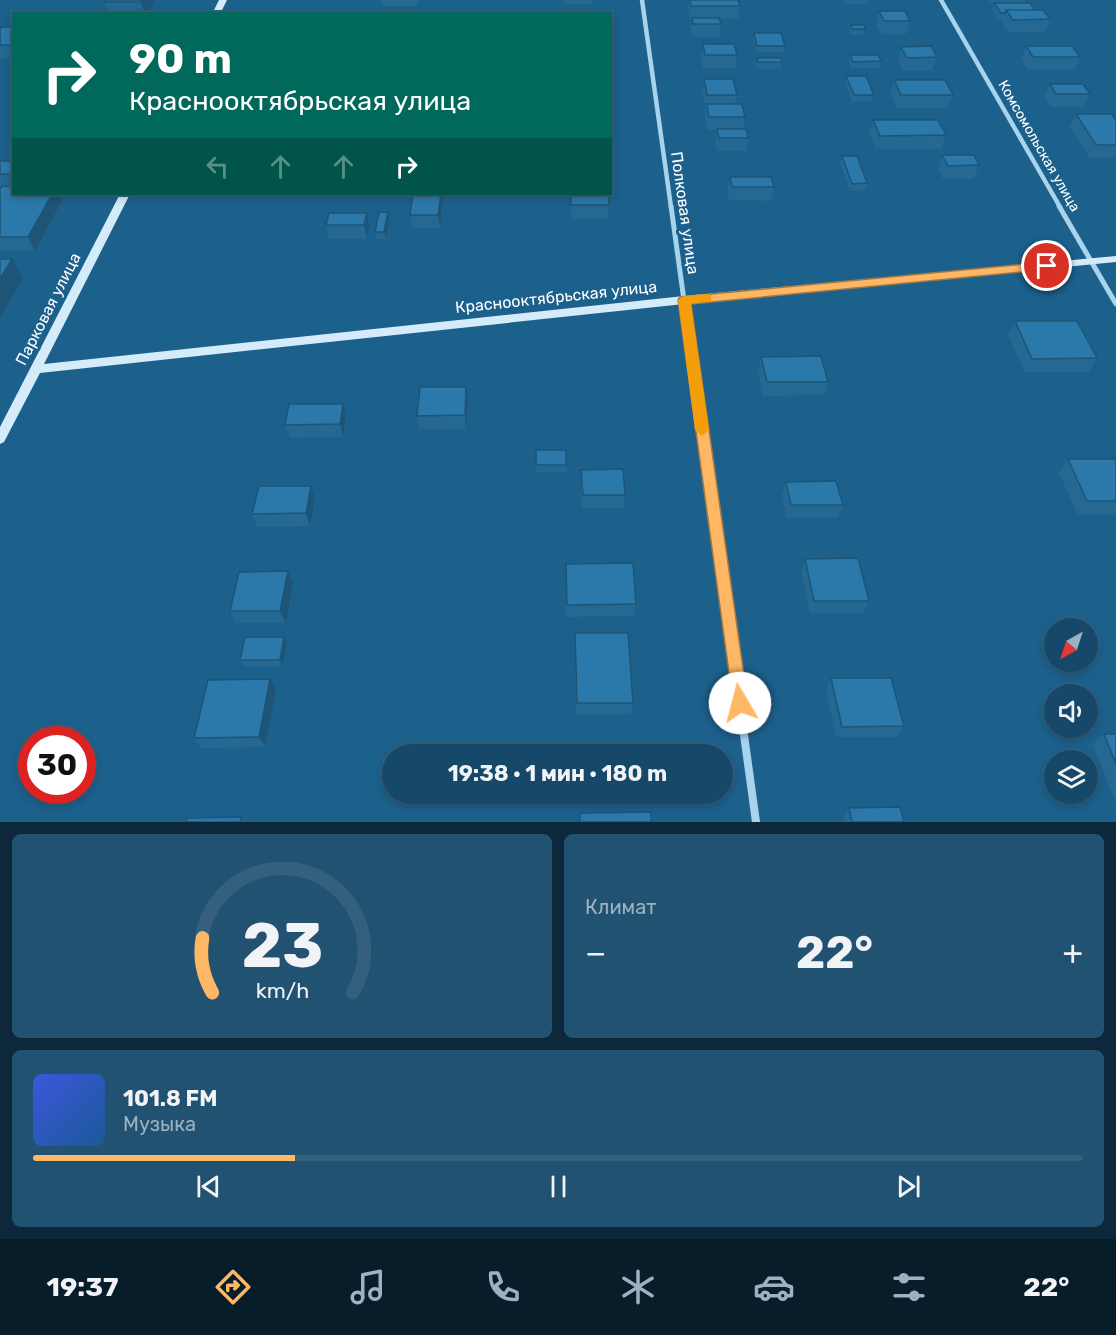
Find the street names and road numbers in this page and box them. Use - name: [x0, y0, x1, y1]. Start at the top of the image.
- street label: Комсомольская улица: [994, 77, 1084, 215]
- street label: Полковая улица: [667, 150, 703, 276]
- street label: Парковая улица: [11, 250, 85, 368]
- street label: Краснооктябрьская улица: [454, 277, 658, 317]

